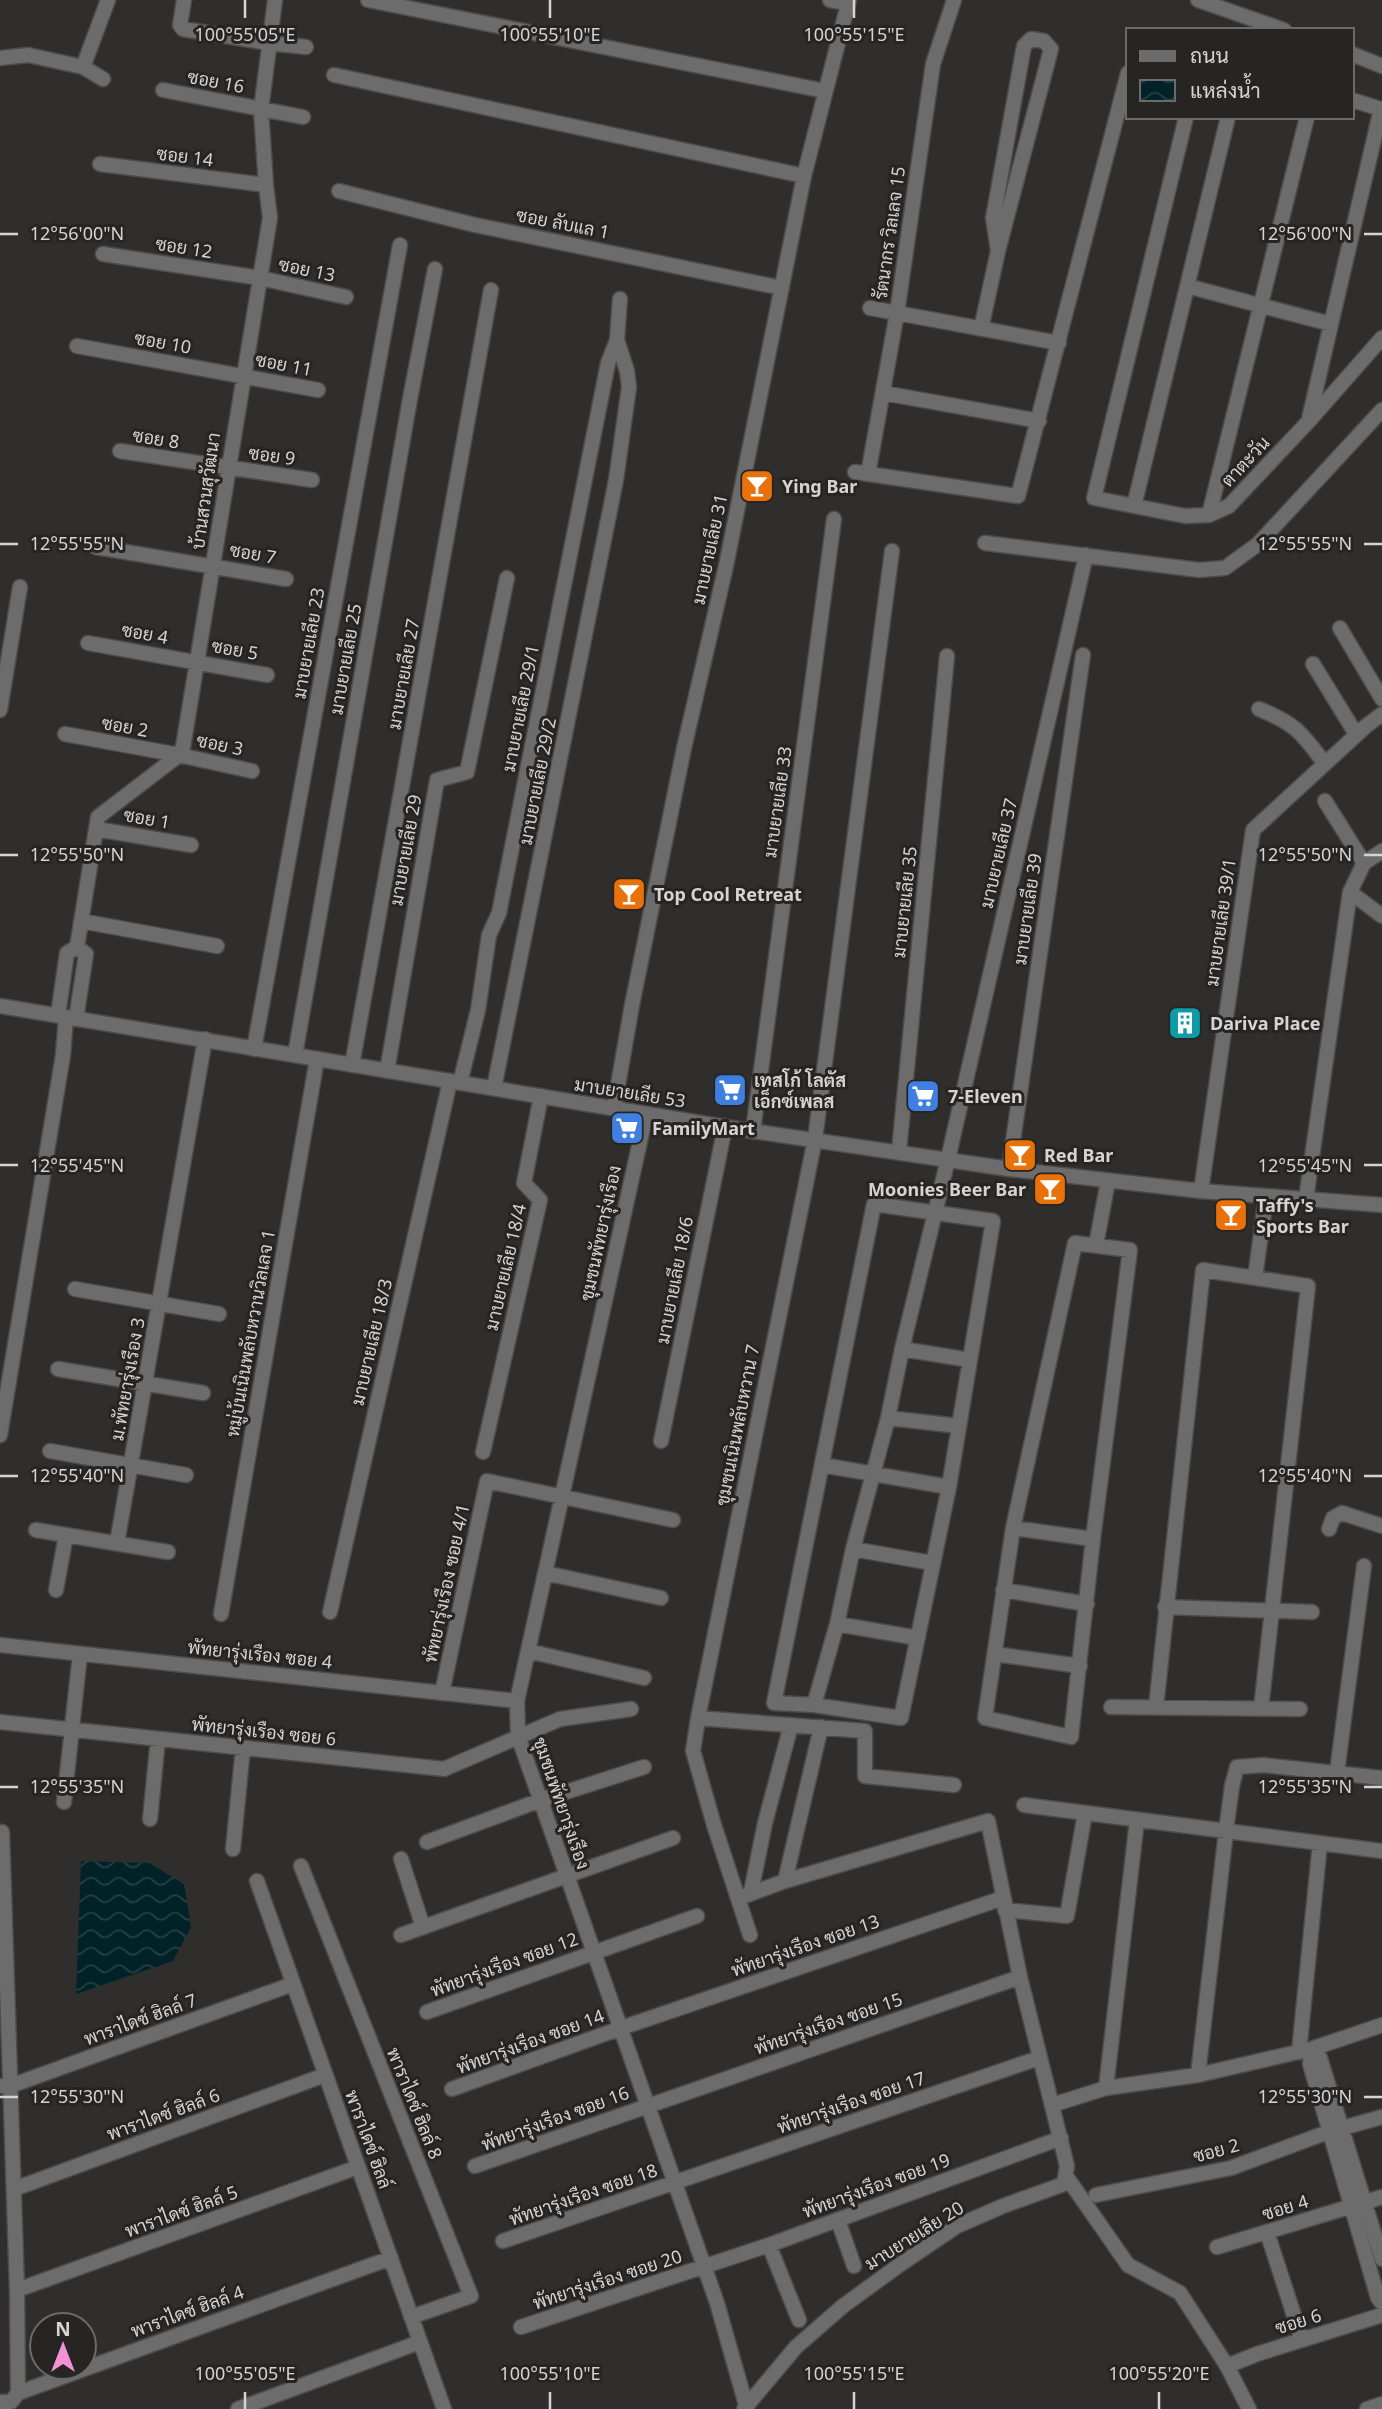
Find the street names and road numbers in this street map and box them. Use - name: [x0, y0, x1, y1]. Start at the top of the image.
- street label: ซอย 16: [186, 64, 246, 98]
- street label: ซอย 14: [155, 141, 215, 171]
- street label: รัตนากร วิลเลจ 15: [868, 165, 910, 301]
- street label: ซอย ลับแล 1: [514, 202, 612, 244]
- street label: ซอย 12: [154, 231, 214, 263]
- street label: ซอย 13: [277, 251, 337, 287]
- street label: ซอย 10: [133, 325, 193, 359]
- street label: ซอย 11: [254, 347, 314, 381]
- street label: ซอย 8: [131, 422, 181, 454]
- street label: บ้านสวนสุวัฒนา: [185, 431, 226, 551]
- street label: ตาตะวัน: [1215, 431, 1275, 491]
- street label: ซอย 9: [247, 440, 297, 470]
- street label: มาบยายเลีย 31: [686, 492, 732, 606]
- street label: ซอย 7: [228, 537, 278, 569]
- street label: มาบยายเลีย 23: [286, 586, 330, 700]
- street label: มาบยายเลีย 25: [323, 602, 367, 716]
- street label: ซอย 4: [120, 617, 170, 649]
- street label: มาบยายเลีย 27: [381, 617, 425, 731]
- street label: ซอย 5: [210, 633, 260, 665]
- street label: มาบยายเลีย 29/1: [496, 642, 544, 774]
- street label: ซอย 2: [100, 710, 150, 742]
- street label: มาบยายเลีย 29/2: [513, 715, 561, 847]
- street label: ซอย 3: [195, 727, 245, 761]
- street label: มาบยายเลีย 33: [757, 745, 797, 859]
- street label: มาบยายเลีย 29: [383, 793, 427, 907]
- street label: มาบยายเลีย 37: [974, 796, 1022, 910]
- street label: ซอย 1: [122, 802, 172, 834]
- street label: มาบยายเลีย 35: [886, 845, 922, 959]
- street label: มาบยายเลีย 39: [1007, 852, 1047, 966]
- street label: มาบยายเลีย 39/1: [1199, 856, 1241, 988]
- street label: มาบยายเลีย 53: [573, 1071, 687, 1113]
- street label: ชุมชนพัทยารุ่งเรือง: [574, 1163, 627, 1303]
- street label: มาบยายเลีย 18/4: [479, 1201, 531, 1333]
- street label: มาบยายเลีย 18/6: [650, 1214, 698, 1346]
- street label: หมู่บ้นเนินพลับหวานวิลเลจ 1: [220, 1227, 282, 1439]
- street label: มาบยายเลีย 18/3: [345, 1276, 397, 1408]
- street label: ม.พัทยารุ่งเรือง 3: [104, 1316, 151, 1443]
- street label: ชุมชนเนินพลับหวาน 7: [710, 1342, 765, 1508]
- street label: พัทยารุ่งเรือง ซอย 4/1: [417, 1501, 476, 1665]
- street label: พัทยารุ่งเรือง ซอย 4: [186, 1634, 334, 1675]
- street label: พัทยารุ่งเรือง ซอย 6: [190, 1711, 338, 1752]
- street label: ชุมชนพัทยารุ่งเรือง: [527, 1734, 596, 1873]
- street label: พัทยารุ่งเรือง ซอย 13: [728, 1908, 883, 1983]
- street label: พัทยารุ่งเรือง ซอย 12: [427, 1926, 582, 2003]
- street label: พัทยารุ่งเรือง ซอย 15: [751, 1986, 906, 2061]
- street label: พาราไดซ์ ฮิลล์ 7: [80, 1987, 200, 2051]
- street label: พัทยารุ่งเรือง ซอย 14: [453, 2003, 608, 2080]
- street label: พาราไดซ์ ฮิลล์ 8: [382, 2044, 448, 2162]
- street label: พัทยารุ่งเรือง ซอย 17: [774, 2065, 929, 2140]
- street label: พัทยารุ่งเรือง ซอย 16: [478, 2080, 633, 2157]
- street label: พาราไดซ์ ฮิลล์ 6: [103, 2082, 223, 2146]
- street label: พาราไดซ์ ฮิลล์: [340, 2086, 398, 2192]
- street label: ซอย 2: [1190, 2132, 1242, 2168]
- street label: พัทยารุ่งเรือง ซอย 19: [799, 2147, 954, 2224]
- street label: พัทยารุ่งเรือง ซอย 18: [506, 2157, 661, 2232]
- street label: พาราไดซ์ ฮิลล์ 5: [121, 2179, 241, 2243]
- street label: ซอย 4: [1259, 2189, 1311, 2225]
- street label: มาบยายเลีย 20: [860, 2195, 968, 2275]
- street label: พัทยารุ่งเรือง ซอย 20: [529, 2244, 685, 2315]
- street label: พาราไดซ์ ฮิลล์ 4: [127, 2279, 247, 2343]
- street label: ซอย 6: [1272, 2303, 1324, 2339]

